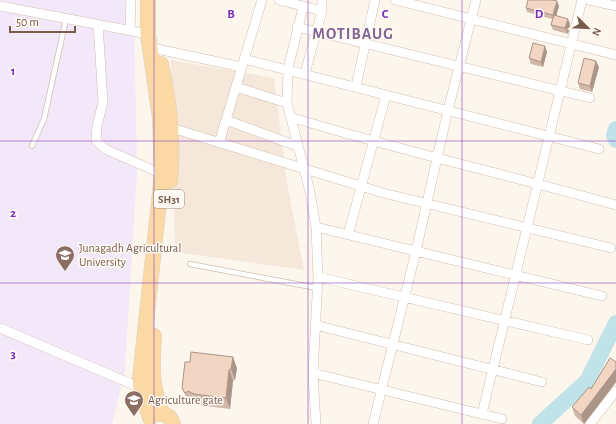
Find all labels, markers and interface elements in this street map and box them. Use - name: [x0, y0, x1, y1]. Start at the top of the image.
- scale bar: [10, 8, 75, 34]
- text: B: [227, 8, 235, 21]
- text: C: [382, 8, 389, 21]
- text: D: [535, 8, 544, 21]
- north arrow: [568, 8, 608, 48]
- text: 50 m: [16, 16, 39, 28]
- district label: MOTIBAUG: [312, 26, 394, 42]
- text: N: [590, 26, 603, 38]
- text: 1: [11, 65, 15, 78]
- road number: SH31: [154, 190, 184, 208]
- text: 2: [10, 207, 16, 220]
- place label: Junagadh Agricultural University: [79, 242, 181, 269]
- school or university icon: Junagadh Agricultural University: [54, 244, 76, 272]
- text: 3: [10, 348, 16, 361]
- school or university icon: Agriculture gate: [123, 389, 145, 417]
- place label: Agriculture gate: [148, 394, 223, 406]

